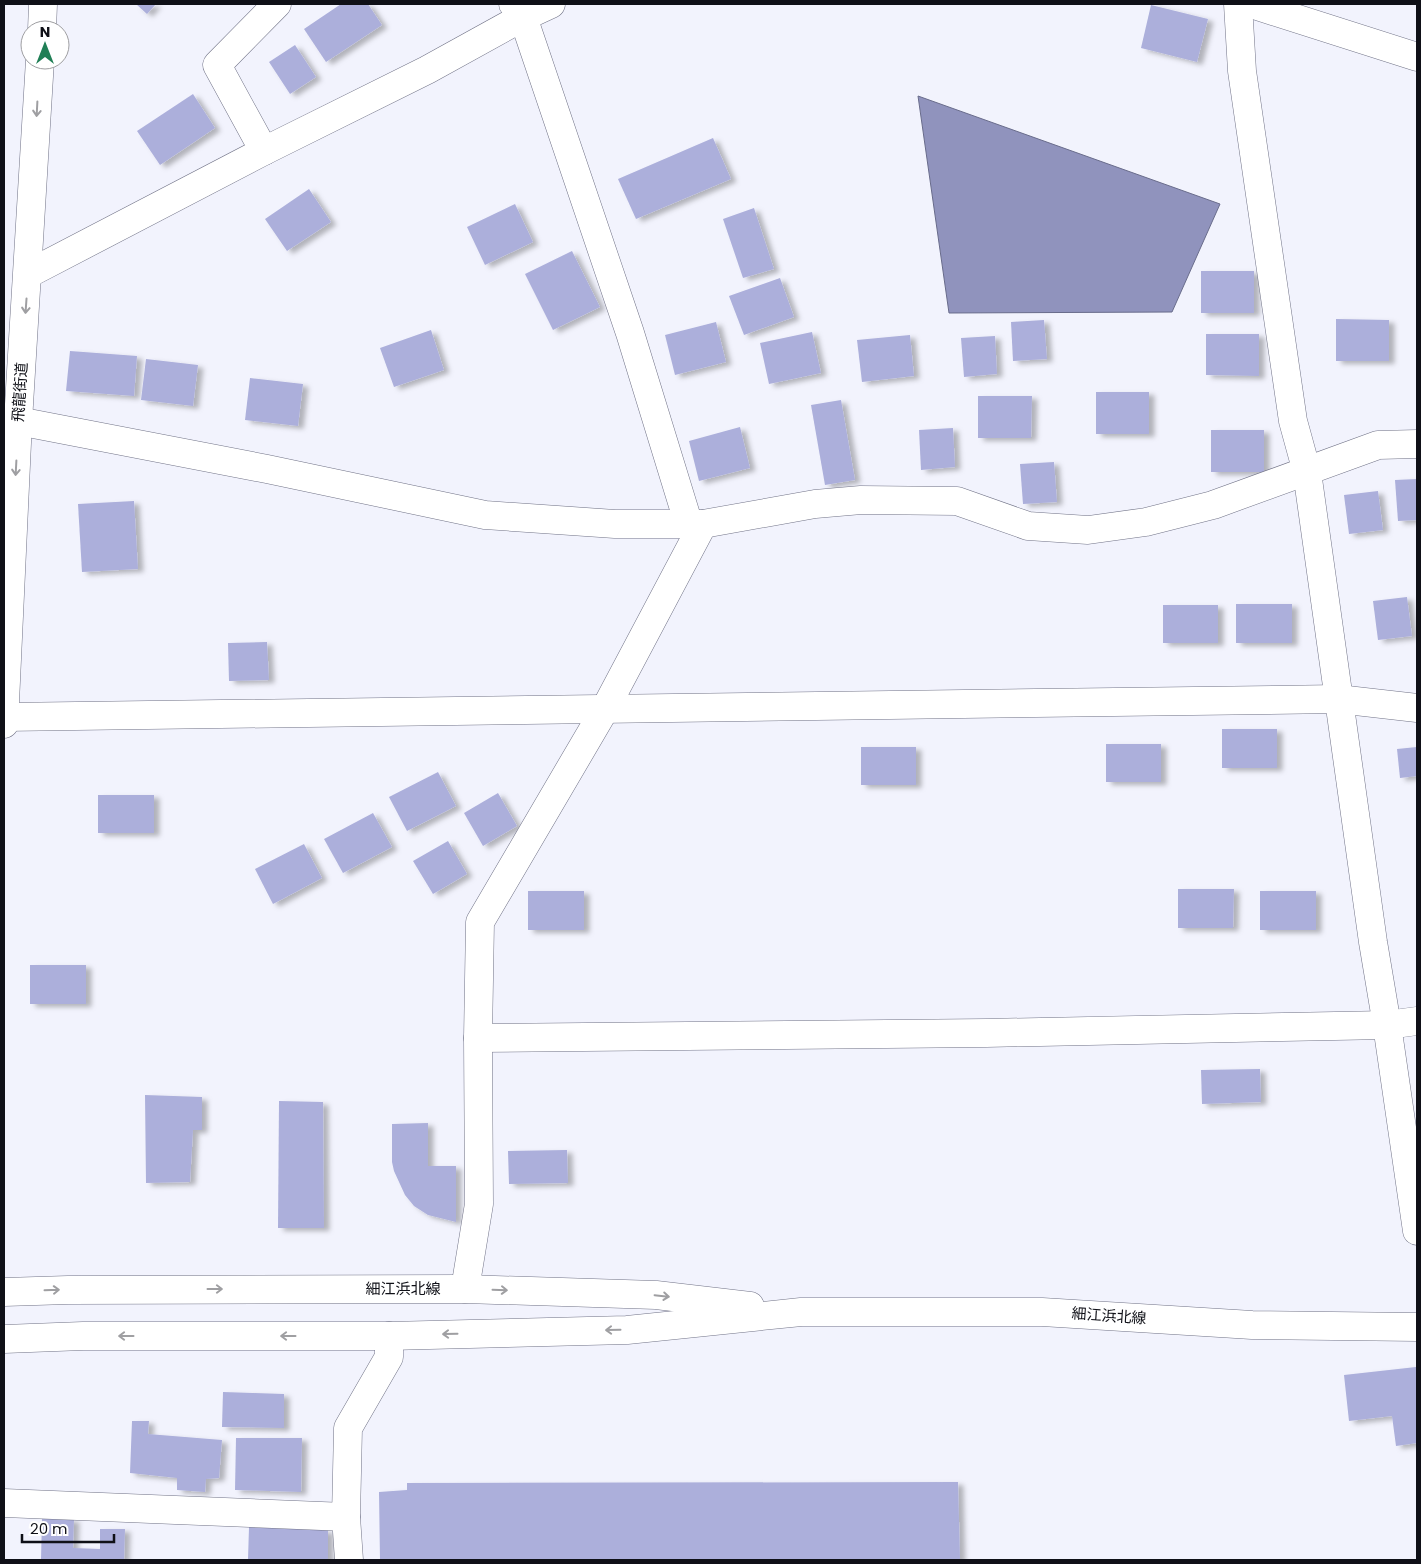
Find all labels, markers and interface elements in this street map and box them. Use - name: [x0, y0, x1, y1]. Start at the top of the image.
- north arrow: [20, 20, 70, 70]
- text: N: [40, 22, 50, 42]
- one-way arrow: [33, 100, 42, 116]
- one-way arrow: [21, 298, 30, 314]
- street label: 飛龍街道: [7, 361, 32, 423]
- one-way arrow: [11, 460, 20, 476]
- street label: 細江浜北線: [365, 1278, 441, 1299]
- one-way arrow: [206, 1284, 223, 1294]
- one-way arrow: [492, 1285, 508, 1295]
- one-way arrow: [44, 1286, 60, 1295]
- one-way arrow: [654, 1291, 670, 1301]
- street label: 細江浜北線: [1071, 1302, 1147, 1329]
- one-way arrow: [605, 1326, 621, 1335]
- one-way arrow: [443, 1329, 459, 1339]
- one-way arrow: [118, 1331, 134, 1341]
- one-way arrow: [280, 1331, 296, 1341]
- scale bar: [22, 1512, 115, 1544]
- text: 20 m: [30, 1518, 68, 1539]

